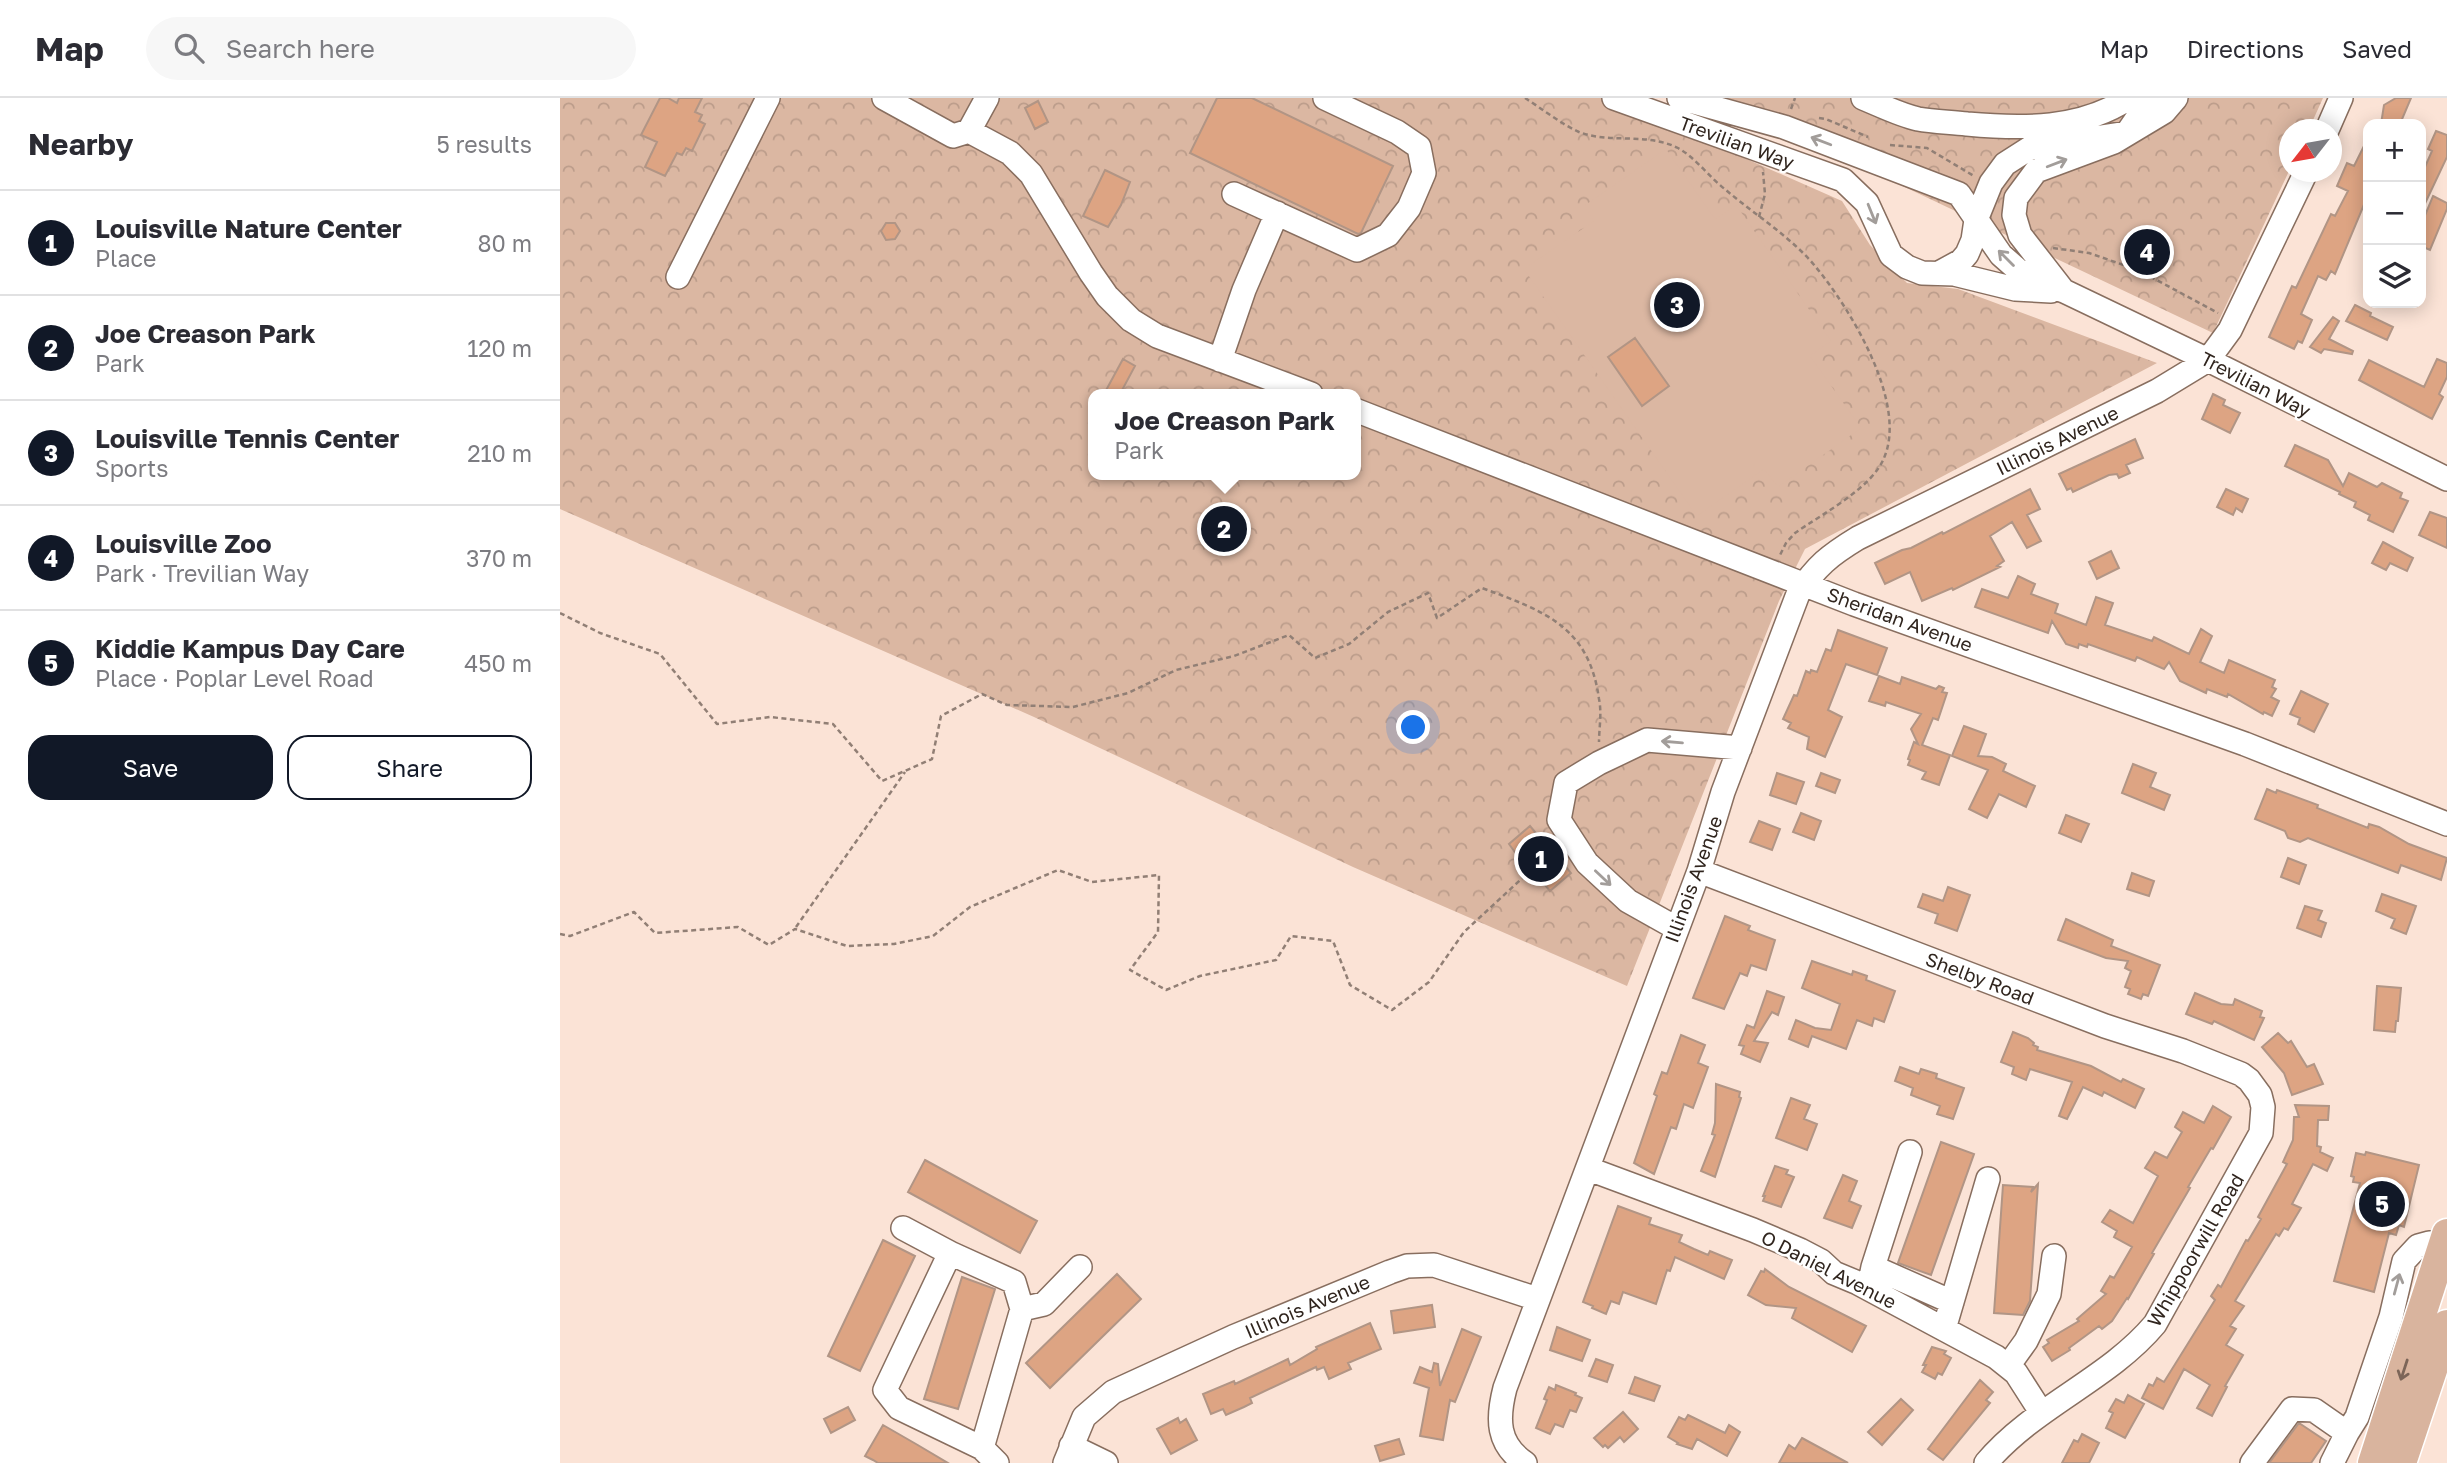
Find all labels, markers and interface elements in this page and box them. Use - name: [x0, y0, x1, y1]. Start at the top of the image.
- search box: [146, 17, 636, 80]
- text: Map: [35, 29, 104, 68]
- icon: search: [170, 29, 208, 67]
- text: Search here: [226, 33, 375, 64]
- text: Map: [2100, 34, 2149, 63]
- text: Directions: [2187, 34, 2304, 63]
- text: Saved: [2342, 34, 2412, 63]
- street label: Trevilian Way: [1676, 111, 1798, 174]
- north arrow: [2279, 119, 2342, 182]
- map controls: [2363, 119, 2426, 308]
- button: +: [2363, 119, 2426, 182]
- text: Nearby: [28, 126, 133, 162]
- text: 5 results: [436, 130, 532, 158]
- one-way arrow: [1811, 133, 1833, 146]
- one-way arrow: [2046, 156, 2068, 168]
- button: −: [2363, 182, 2426, 245]
- one-way arrow: [1866, 203, 1879, 224]
- text: Louisville Nature Center: [95, 213, 402, 244]
- pin: 4: [2124, 226, 2170, 278]
- text: 1: [45, 229, 57, 257]
- text: 80 m: [478, 229, 532, 257]
- text: Place: [95, 244, 156, 272]
- button: layers: [2363, 245, 2426, 308]
- one-way arrow: [1998, 250, 2015, 267]
- pin: 3: [1654, 279, 1700, 331]
- text: Joe Creason Park: [95, 318, 316, 349]
- text: 2: [44, 334, 58, 362]
- text: 120 m: [467, 334, 532, 362]
- street label: Trevilian Way: [2197, 346, 2315, 422]
- text: Park: [95, 349, 145, 377]
- popup: [1088, 389, 1361, 480]
- street label: Illinois Avenue: [1992, 400, 2122, 480]
- text: Joe Creason Park: [1114, 405, 1335, 436]
- text: Louisville Tennis Center: [95, 423, 399, 454]
- text: Park: [1114, 436, 1164, 464]
- text: 3: [44, 439, 58, 467]
- text: 210 m: [467, 439, 532, 467]
- text: Sports: [95, 454, 169, 482]
- pin: 2: [1201, 503, 1247, 555]
- text: Louisville Zoo: [95, 528, 272, 559]
- text: 4: [44, 544, 58, 572]
- text: 370 m: [466, 544, 532, 572]
- text: Park · Trevilian Way: [95, 559, 309, 587]
- street label: Sheridan Avenue: [1824, 582, 1976, 656]
- text: Kiddie Kampus Day Care: [95, 633, 405, 664]
- text: 5: [44, 649, 58, 677]
- text: 450 m: [464, 649, 532, 677]
- text: Place · Poplar Level Road: [95, 664, 374, 692]
- your location: [1396, 710, 1430, 744]
- button: Save: [28, 735, 273, 800]
- button: Share: [287, 735, 532, 800]
- one-way arrow: [1661, 735, 1684, 748]
- street label: Illinois Avenue: [1659, 812, 1727, 946]
- pin: 1: [1518, 833, 1564, 885]
- one-way arrow: [1594, 869, 1611, 886]
- street label: Shelby Road: [1923, 947, 2037, 1009]
- street label: Whippoorwill Road: [2142, 1169, 2248, 1331]
- pin: 5: [2359, 1178, 2405, 1230]
- street label: O Daniel Avenue: [1758, 1225, 1900, 1313]
- street label: Illinois Avenue: [1241, 1269, 1373, 1343]
- one-way arrow: [2392, 1273, 2405, 1295]
- one-way arrow: [2397, 1358, 2410, 1380]

